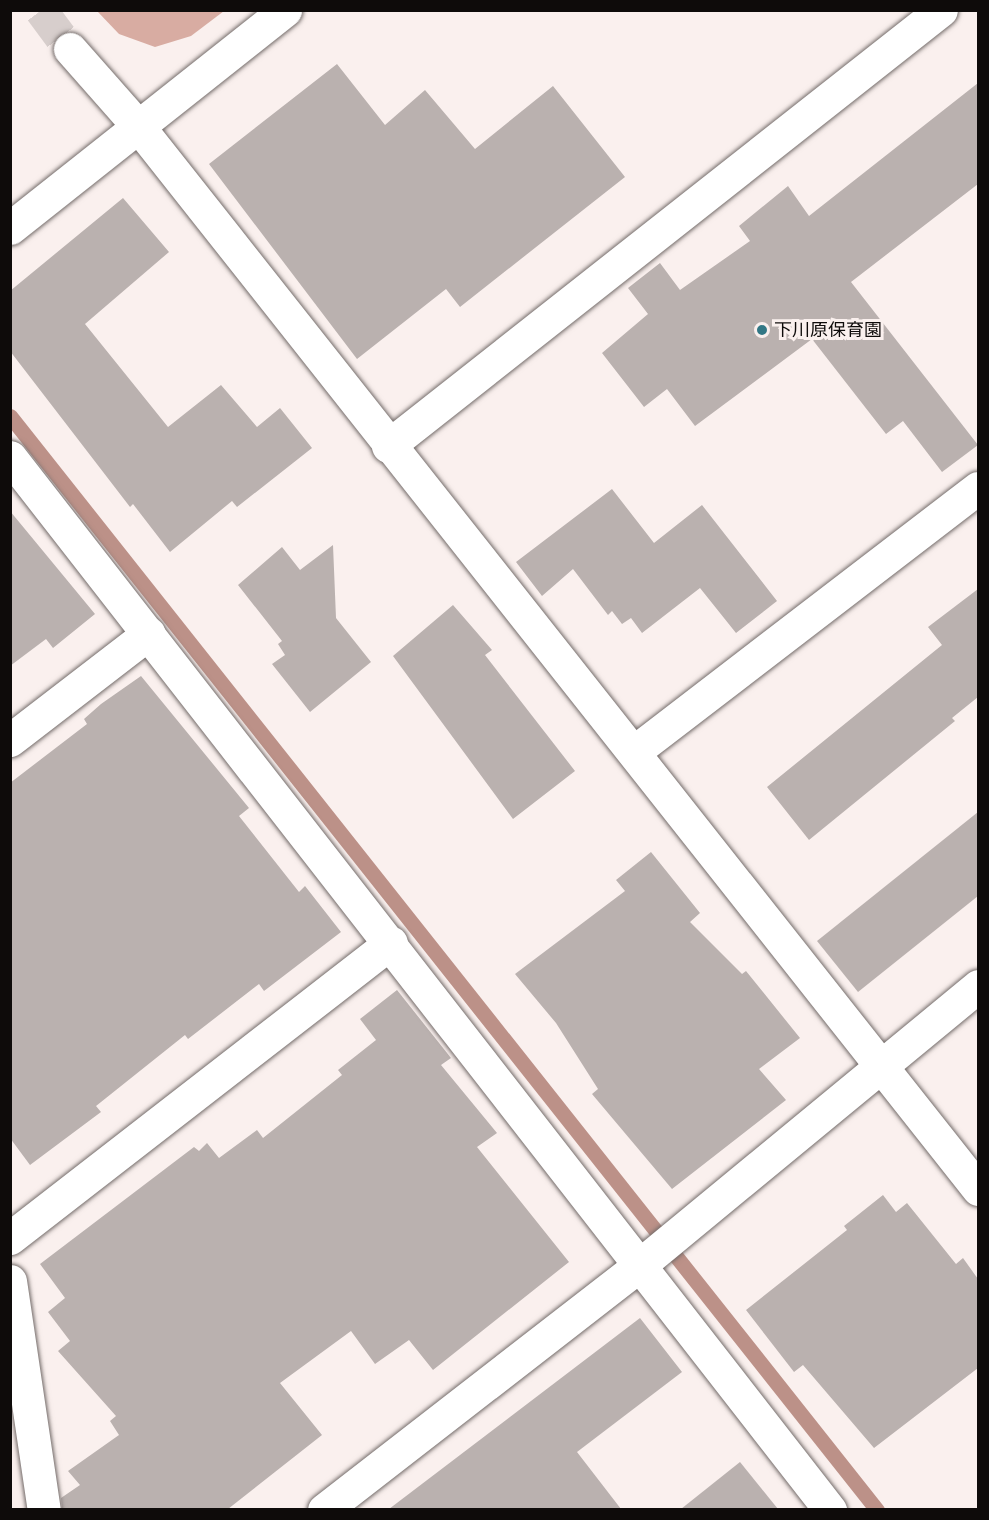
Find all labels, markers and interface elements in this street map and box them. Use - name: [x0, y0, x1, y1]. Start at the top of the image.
- place label: 下川原保育園: [774, 319, 882, 341]
- marker: 下川原保育園: [755, 323, 769, 337]

